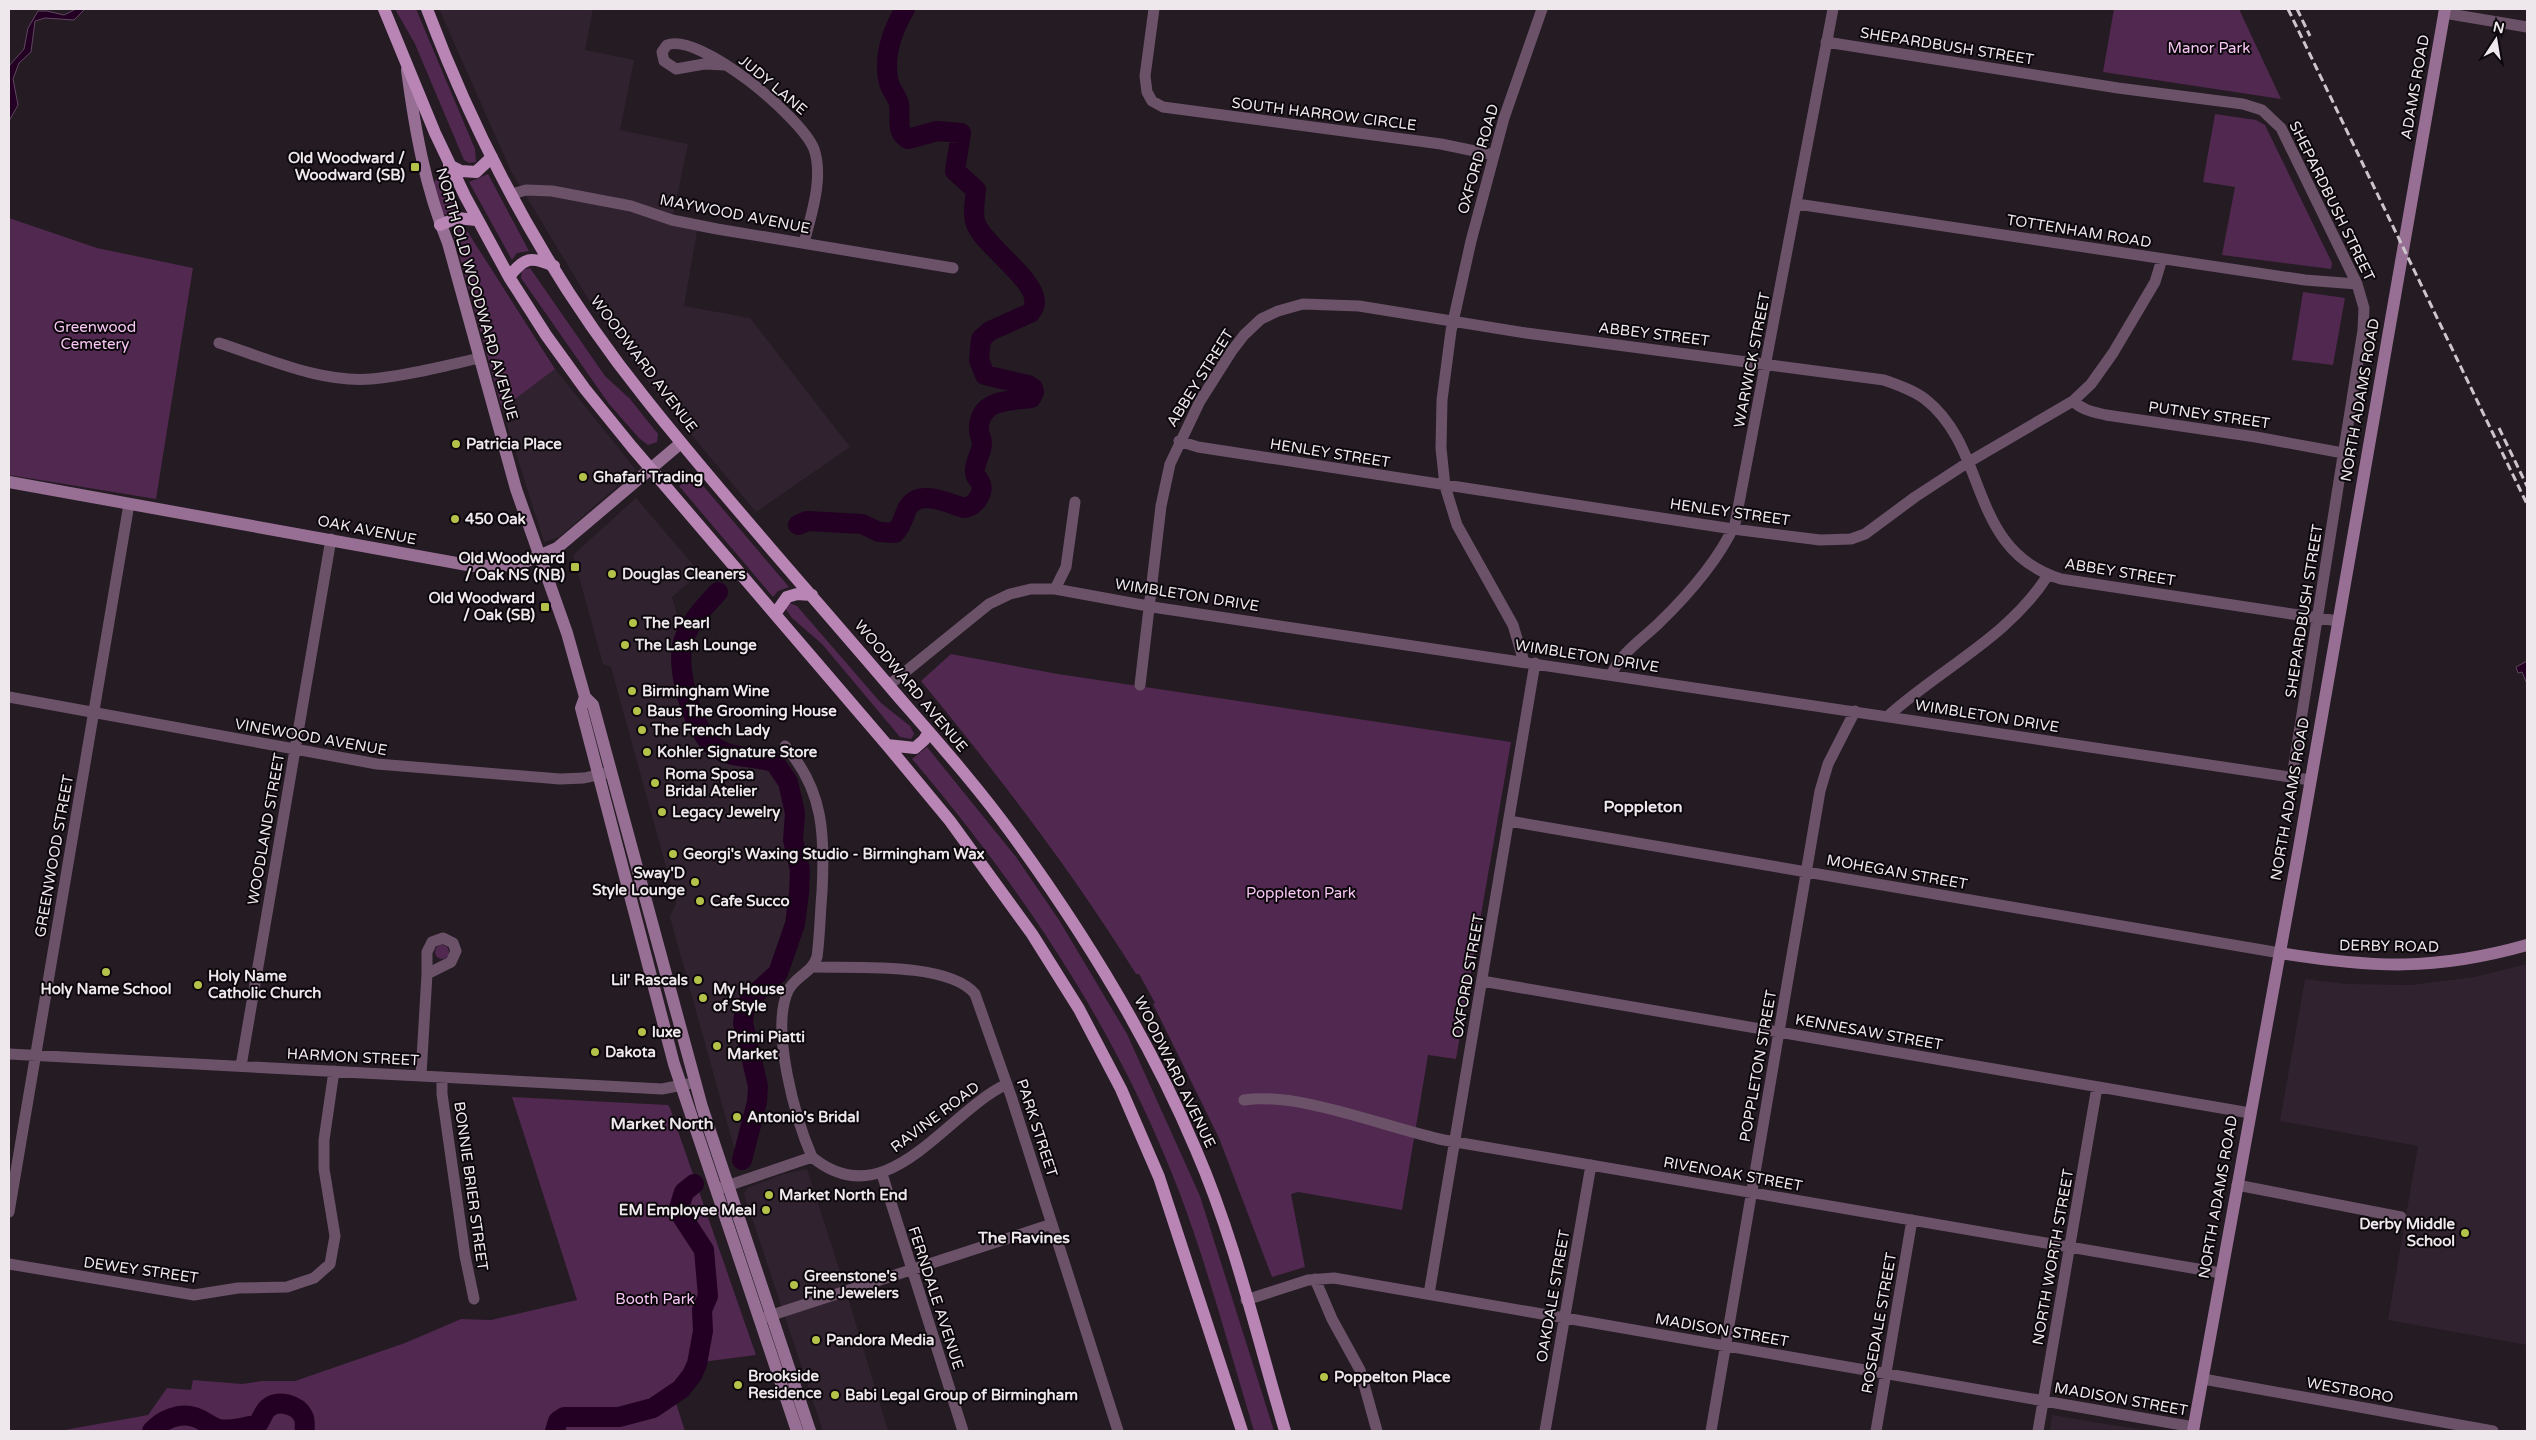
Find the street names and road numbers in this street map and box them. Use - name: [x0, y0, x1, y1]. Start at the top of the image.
- street label: SHEPARDBUSH STREET: [1859, 23, 2035, 69]
- street label: ADAMS ROAD: [2397, 33, 2433, 141]
- street label: JUDY LANE: [735, 51, 811, 119]
- street label: SOUTH HARROW CIRCLE: [1230, 94, 1418, 134]
- street label: OXFORD ROAD: [1454, 102, 1502, 216]
- street label: SHEPARDBUSH STREET: [2285, 118, 2379, 284]
- street label: NORTH OLD WOODWARD AVENUE: [432, 166, 522, 422]
- street label: MAYWOOD AVENUE: [658, 191, 812, 237]
- street label: TOTTENHAM ROAD: [2005, 211, 2153, 251]
- street label: WARWICK STREET: [1730, 291, 1774, 429]
- street label: WOODWARD AVENUE: [587, 292, 701, 436]
- street label: NORTH ADAMS ROAD: [2337, 317, 2383, 483]
- street label: ABBEY STREET: [1597, 318, 1711, 350]
- street label: ABBEY STREET: [1163, 326, 1237, 430]
- street label: PUTNEY STREET: [2147, 398, 2271, 432]
- street label: HENLEY STREET: [1269, 435, 1391, 471]
- street label: HENLEY STREET: [1669, 495, 1791, 529]
- street label: OAK AVENUE: [316, 512, 418, 548]
- street label: SHEPARDBUSH STREET: [2281, 523, 2327, 699]
- street label: ABBEY STREET: [2063, 554, 2177, 590]
- street label: WIMBLETON DRIVE: [1114, 575, 1260, 615]
- street label: WOODWARD AVENUE: [851, 616, 971, 756]
- street label: WIMBLETON DRIVE: [1514, 636, 1660, 676]
- street label: WIMBLETON DRIVE: [1914, 696, 2060, 736]
- street label: VINEWOOD AVENUE: [233, 715, 389, 759]
- street label: NORTH ADAMS ROAD: [2267, 716, 2313, 882]
- street label: WOODLAND STREET: [244, 751, 288, 907]
- street label: GREENWOOD STREET: [31, 773, 77, 939]
- street label: MOHEGAN STREET: [1825, 851, 1969, 893]
- street label: OXFORD STREET: [1448, 913, 1488, 1039]
- street label: DERBY ROAD: [2339, 936, 2439, 956]
- street label: POPPLETON STREET: [1736, 988, 1780, 1144]
- street label: WOODWARD AVENUE: [1130, 993, 1220, 1151]
- street label: KENNESAW STREET: [1794, 1010, 1944, 1054]
- street label: HARMON STREET: [286, 1045, 420, 1069]
- street label: PARK STREET: [1013, 1077, 1061, 1179]
- street label: RAVINE ROAD: [887, 1078, 983, 1156]
- street label: BONNIE BRIER STREET: [450, 1100, 492, 1272]
- street label: NORTH ADAMS ROAD: [2195, 1114, 2241, 1280]
- street label: RIVENOAK STREET: [1662, 1153, 1804, 1195]
- street label: NORTH WORTH STREET: [2029, 1168, 2077, 1346]
- street label: FERNDALE AVENUE: [904, 1224, 968, 1372]
- street label: OAKDALE STREET: [1532, 1228, 1574, 1364]
- street label: ROSEDALE STREET: [1858, 1251, 1900, 1395]
- street label: DEWEY STREET: [82, 1253, 200, 1287]
- street label: MADISON STREET: [1654, 1309, 1790, 1351]
- street label: WESTBORO: [2305, 1373, 2395, 1407]
- street label: MADISON STREET: [2053, 1378, 2189, 1420]

